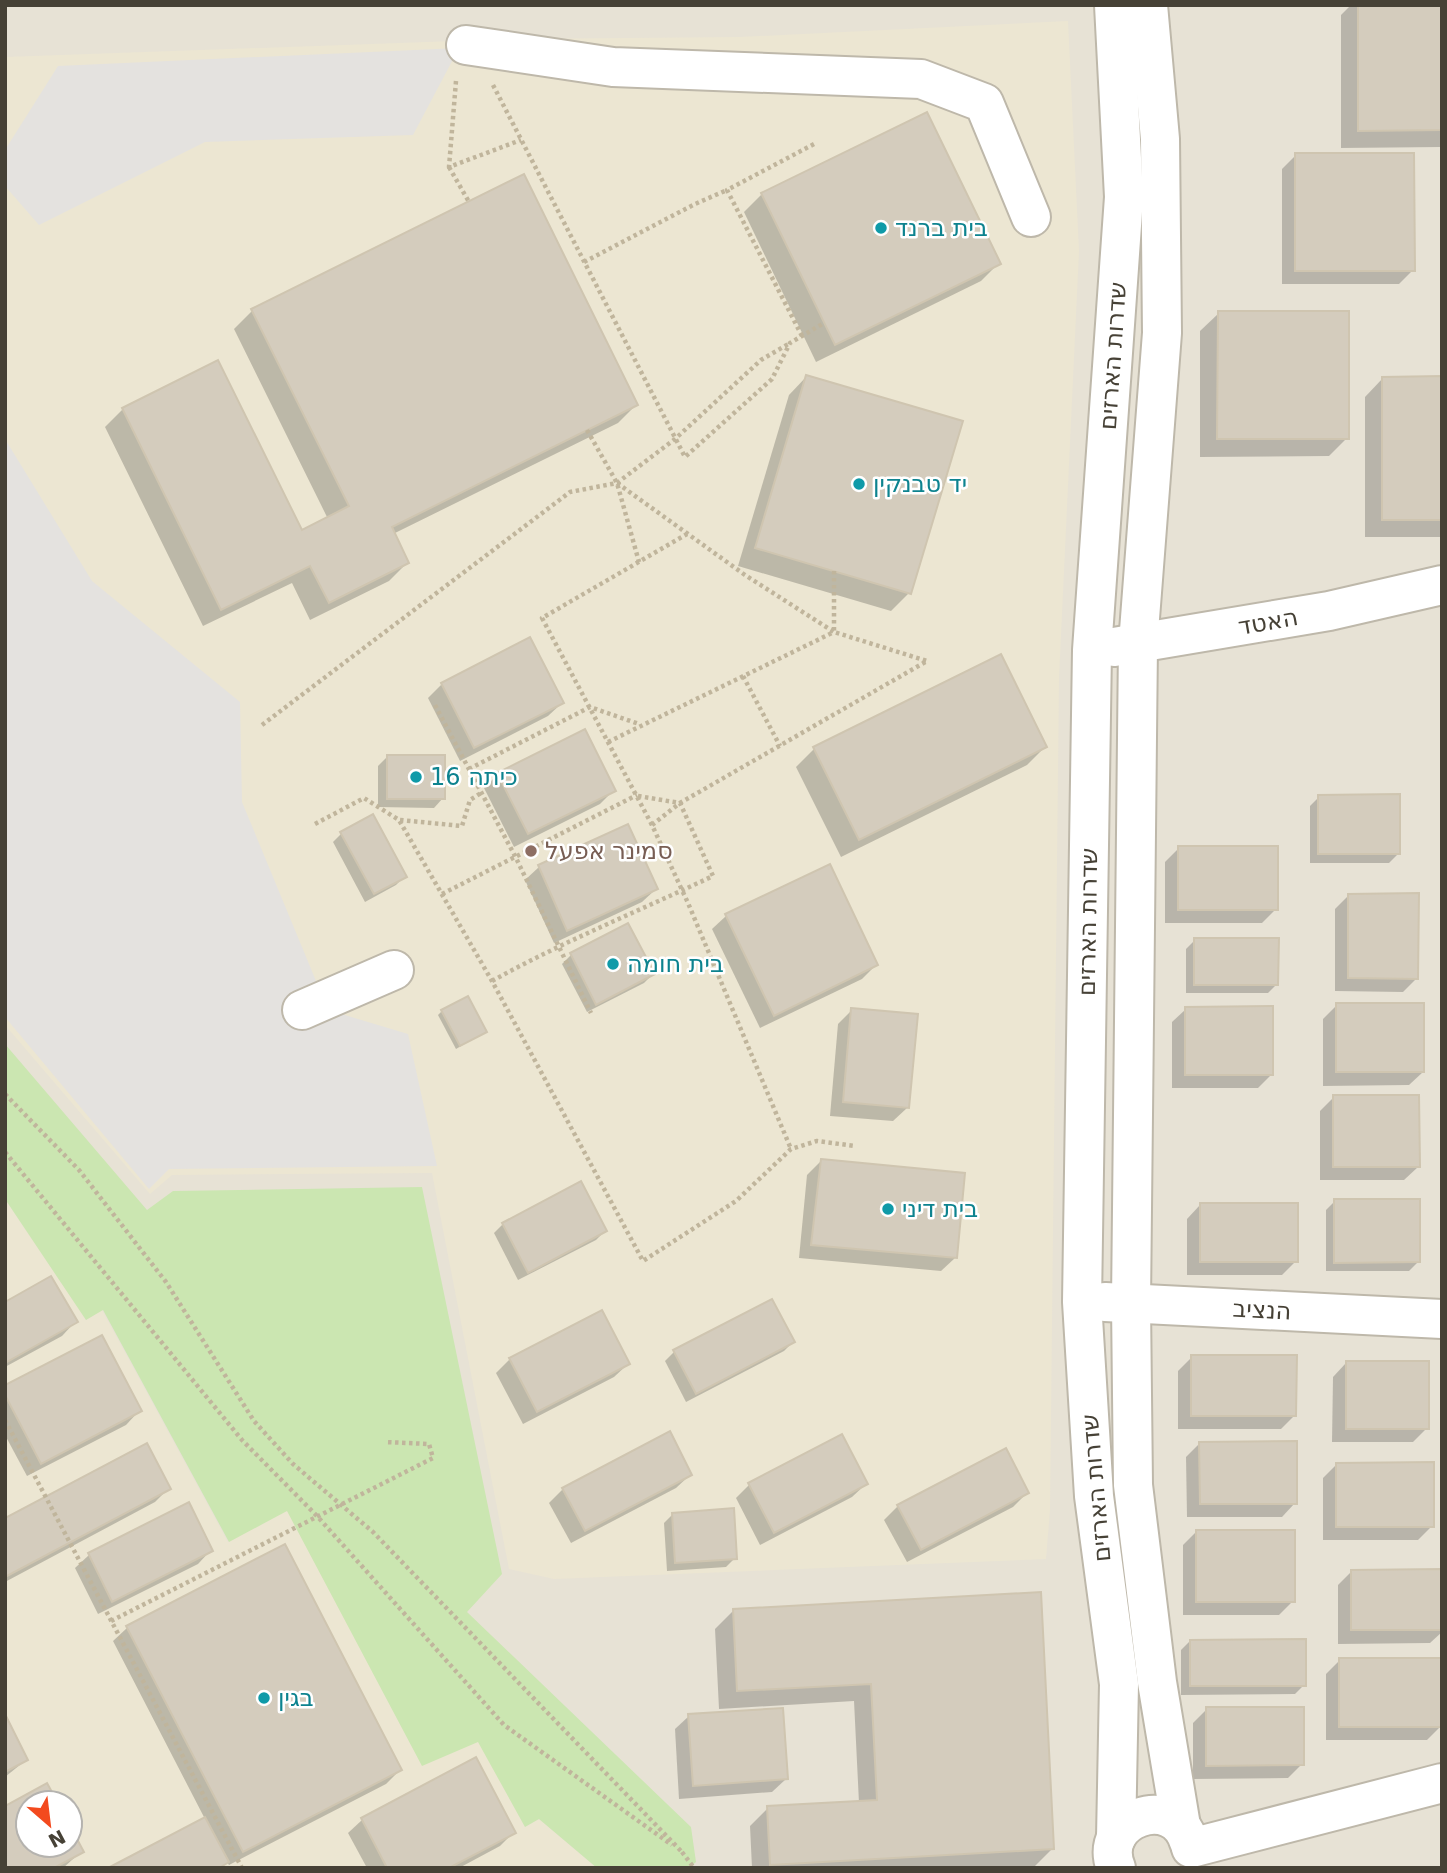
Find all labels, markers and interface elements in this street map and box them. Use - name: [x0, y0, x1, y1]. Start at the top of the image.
- place label: בית ברנד: [895, 214, 988, 242]
- marker: בית ברנד: [873, 220, 889, 236]
- street label: שדרות הארזים: [1094, 281, 1132, 431]
- place label: יד טבנקין: [873, 470, 967, 498]
- marker: יד טבנקין: [851, 476, 867, 492]
- street label: האטד: [1236, 603, 1300, 641]
- place label: כיתה 16: [430, 763, 518, 791]
- marker: כיתה 16: [408, 769, 424, 785]
- place label: סמינר אפעל: [545, 837, 673, 865]
- marker: סמינר אפעל: [523, 843, 539, 859]
- street label: שדרות הארזים: [1073, 848, 1103, 996]
- place label: בית חומה: [627, 950, 724, 978]
- marker: בית חומה: [605, 956, 621, 972]
- place label: בית דיני: [902, 1195, 978, 1223]
- marker: בית דיני: [880, 1201, 896, 1217]
- street label: הנציב: [1232, 1294, 1292, 1326]
- street label: שדרות הארזים: [1076, 1413, 1116, 1563]
- place label: בגין: [278, 1684, 314, 1712]
- marker: בגין: [256, 1690, 272, 1706]
- north arrow: [14, 1789, 84, 1859]
- text: N: [45, 1826, 69, 1852]

